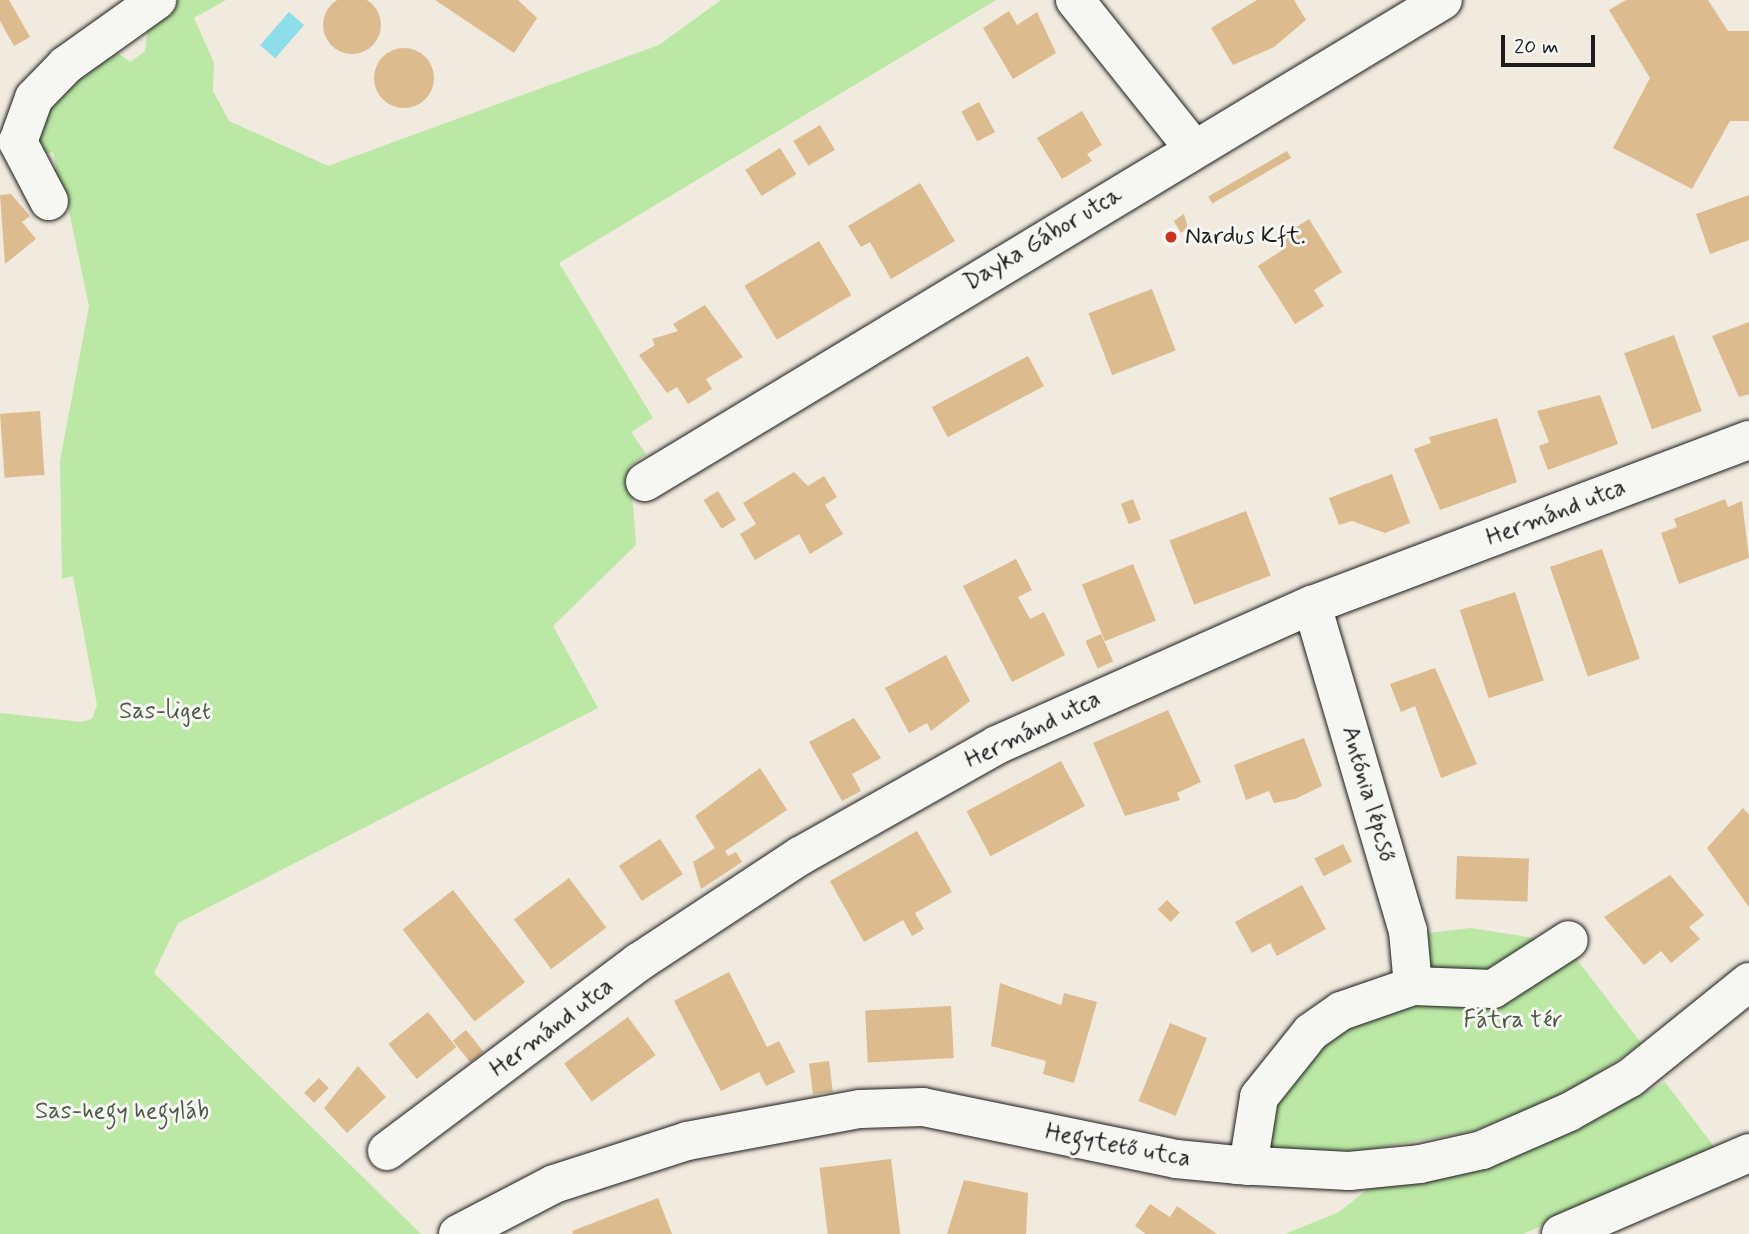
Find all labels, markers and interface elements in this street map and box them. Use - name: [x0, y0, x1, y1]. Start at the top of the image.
- scale bar: [1504, 21, 1598, 65]
- text: 20 m: [1514, 33, 1559, 61]
- street label: Dayka Gábor utca: [956, 179, 1130, 299]
- place label: Nardus Kft.: [1185, 223, 1305, 251]
- marker: Nardus Kft.: [1163, 229, 1179, 245]
- street label: Hermánd utca: [1480, 472, 1632, 554]
- street label: Hermánd utca: [958, 684, 1108, 776]
- park label: Sas-liget: [119, 698, 211, 726]
- street label: Antónia lépcső: [1335, 723, 1401, 865]
- street label: Hermánd utca: [482, 971, 622, 1085]
- park label: Fátra tér: [1462, 1007, 1564, 1035]
- park label: Sas-hegy hegyláb: [35, 1098, 209, 1126]
- street label: Hegytető utca: [1043, 1118, 1193, 1174]

